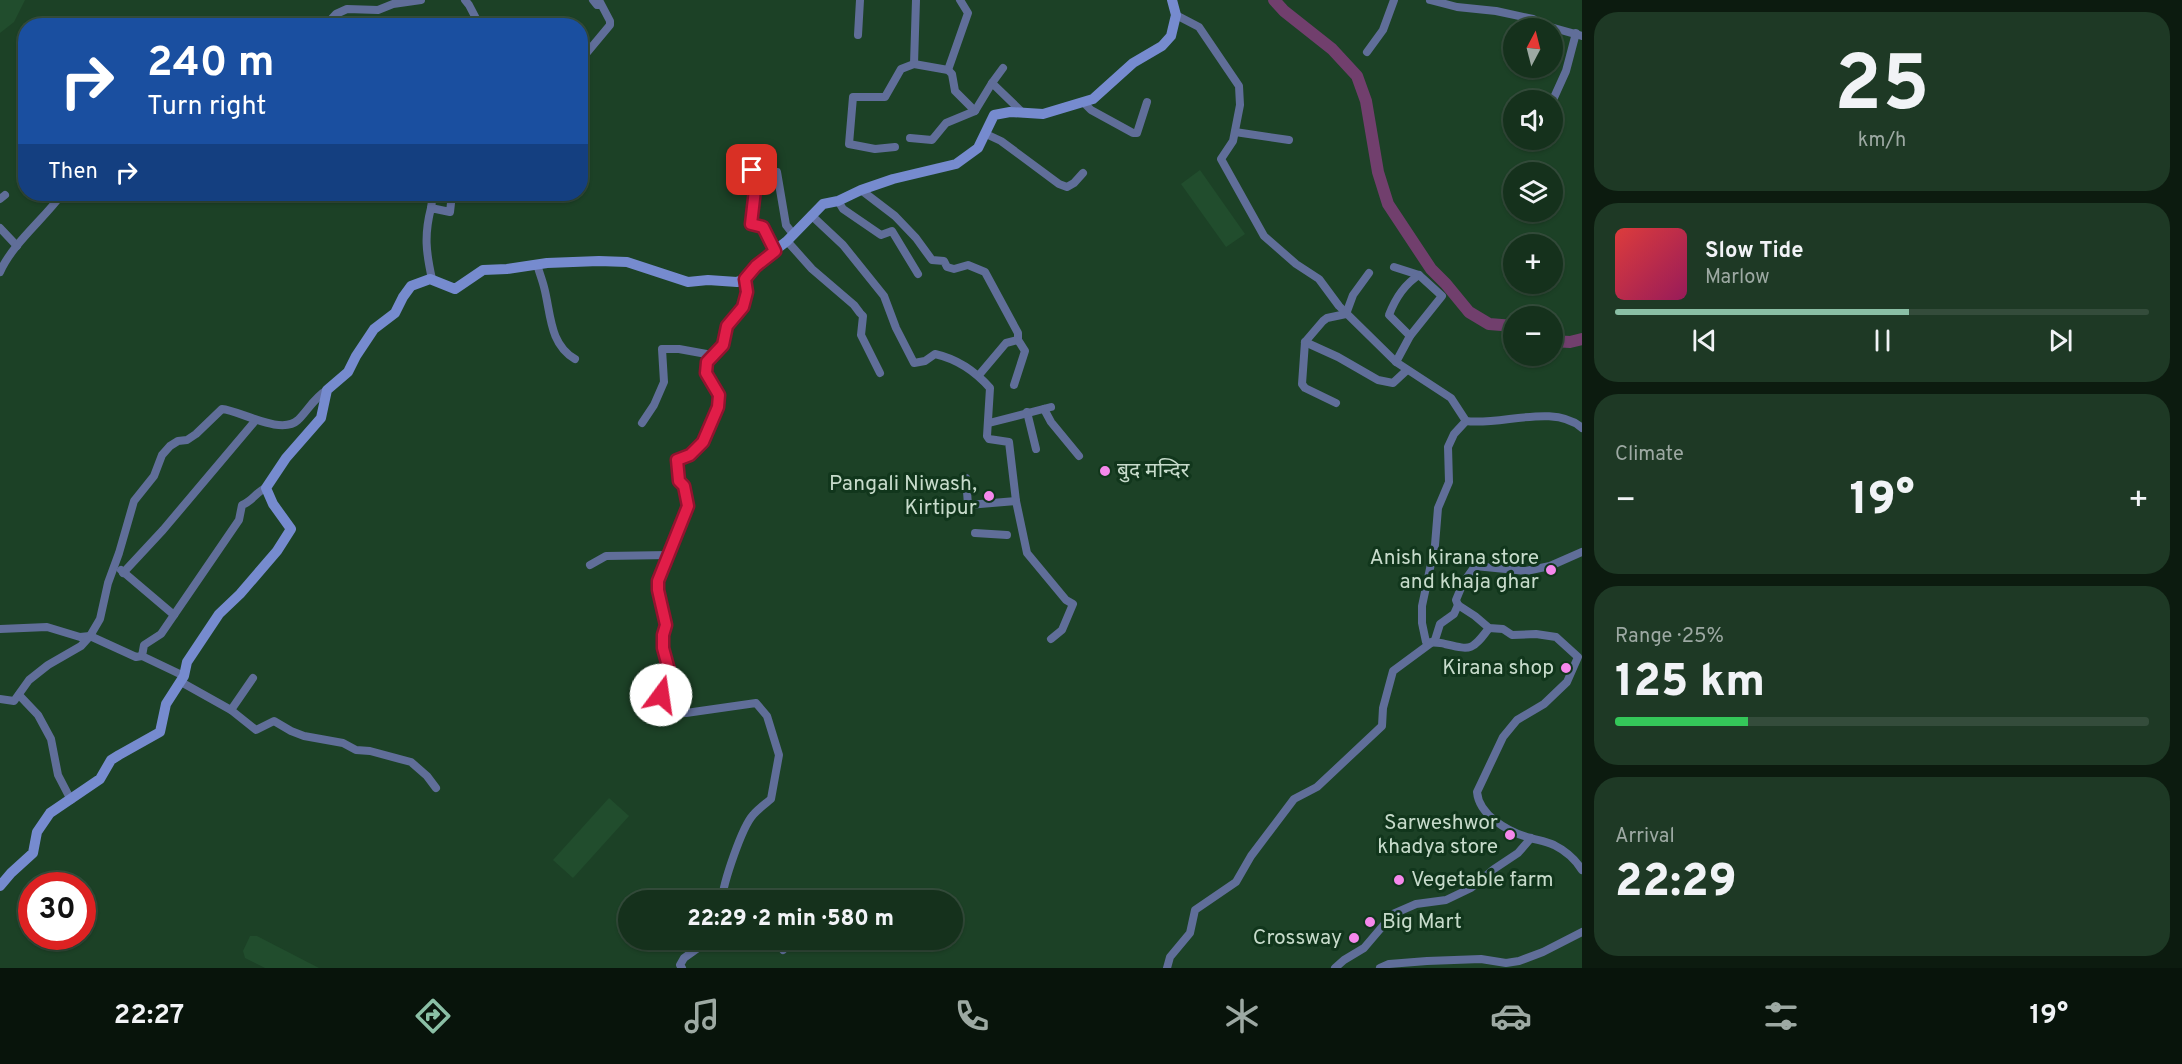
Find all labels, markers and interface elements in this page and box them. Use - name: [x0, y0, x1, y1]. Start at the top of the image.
- north arrow: [1503, 18, 1563, 78]
- map controls: [1503, 18, 1563, 366]
- text: 240 m: [147, 38, 275, 91]
- text: 25: [1834, 39, 1930, 138]
- icon: right: [48, 42, 126, 120]
- text: Turn right: [147, 90, 266, 124]
- button: sound: [1503, 90, 1563, 150]
- text: km/h: [1858, 128, 1906, 154]
- pin: [726, 144, 777, 195]
- icon: arrive: [735, 153, 768, 186]
- icon: right: [110, 156, 143, 189]
- text: Then: [48, 159, 98, 186]
- button: layers: [1503, 162, 1563, 222]
- button: +: [1503, 234, 1563, 294]
- text: Slow Tide: [1705, 238, 1804, 265]
- text: Marlow: [1705, 265, 1769, 291]
- button: −: [1503, 306, 1563, 366]
- icon: previous: [1688, 324, 1721, 357]
- icon: pause: [1866, 324, 1899, 357]
- icon: next: [2044, 324, 2077, 357]
- text: Climate: [1615, 442, 1684, 468]
- place label: बुद मन्दिर: [1117, 458, 1190, 485]
- marker: बुद मन्दिर: [1098, 464, 1112, 478]
- place label: Pangali Niwash, Kirtipur: [829, 471, 977, 522]
- text: 19°: [1849, 473, 1915, 530]
- text: −: [1615, 481, 1636, 523]
- text: +: [2128, 481, 2149, 523]
- marker: Pangali Niwash, Kirtipur: [982, 489, 996, 503]
- place label: Anish kirana store and khaja ghar: [1370, 545, 1539, 596]
- marker: Anish kirana store and khaja ghar: [1544, 563, 1558, 577]
- text: Range · 25%: [1615, 624, 1724, 650]
- place label: Kirana shop: [1442, 655, 1554, 682]
- text: 125 km: [1615, 655, 1765, 712]
- marker: Kirana shop: [1559, 661, 1573, 675]
- position arrow: [629, 663, 693, 727]
- place label: Sarweshwor khadya store: [1377, 810, 1498, 861]
- text: Arrival: [1615, 824, 1675, 850]
- marker: Sarweshwor khadya store: [1503, 828, 1517, 842]
- text: 22:29: [1615, 855, 1737, 912]
- place label: Vegetable farm: [1411, 867, 1554, 894]
- speed limit sign: 30: [18, 872, 96, 950]
- marker: Vegetable farm: [1392, 873, 1406, 887]
- text: 22:29 · 2 min · 580 m: [687, 906, 894, 933]
- place label: Big Mart: [1382, 909, 1462, 936]
- marker: Big Mart: [1363, 915, 1377, 929]
- place label: Crossway: [1253, 925, 1342, 952]
- marker: Crossway: [1347, 931, 1361, 945]
- icon: directions: [412, 995, 454, 1037]
- icon: music: [681, 995, 723, 1037]
- icon: phone: [951, 995, 993, 1037]
- icon: climate: [1221, 995, 1263, 1037]
- icon: car: [1490, 995, 1532, 1037]
- icon: filters: [1760, 995, 1802, 1037]
- text: 22:27: [114, 999, 184, 1033]
- text: 19°: [2030, 999, 2068, 1033]

